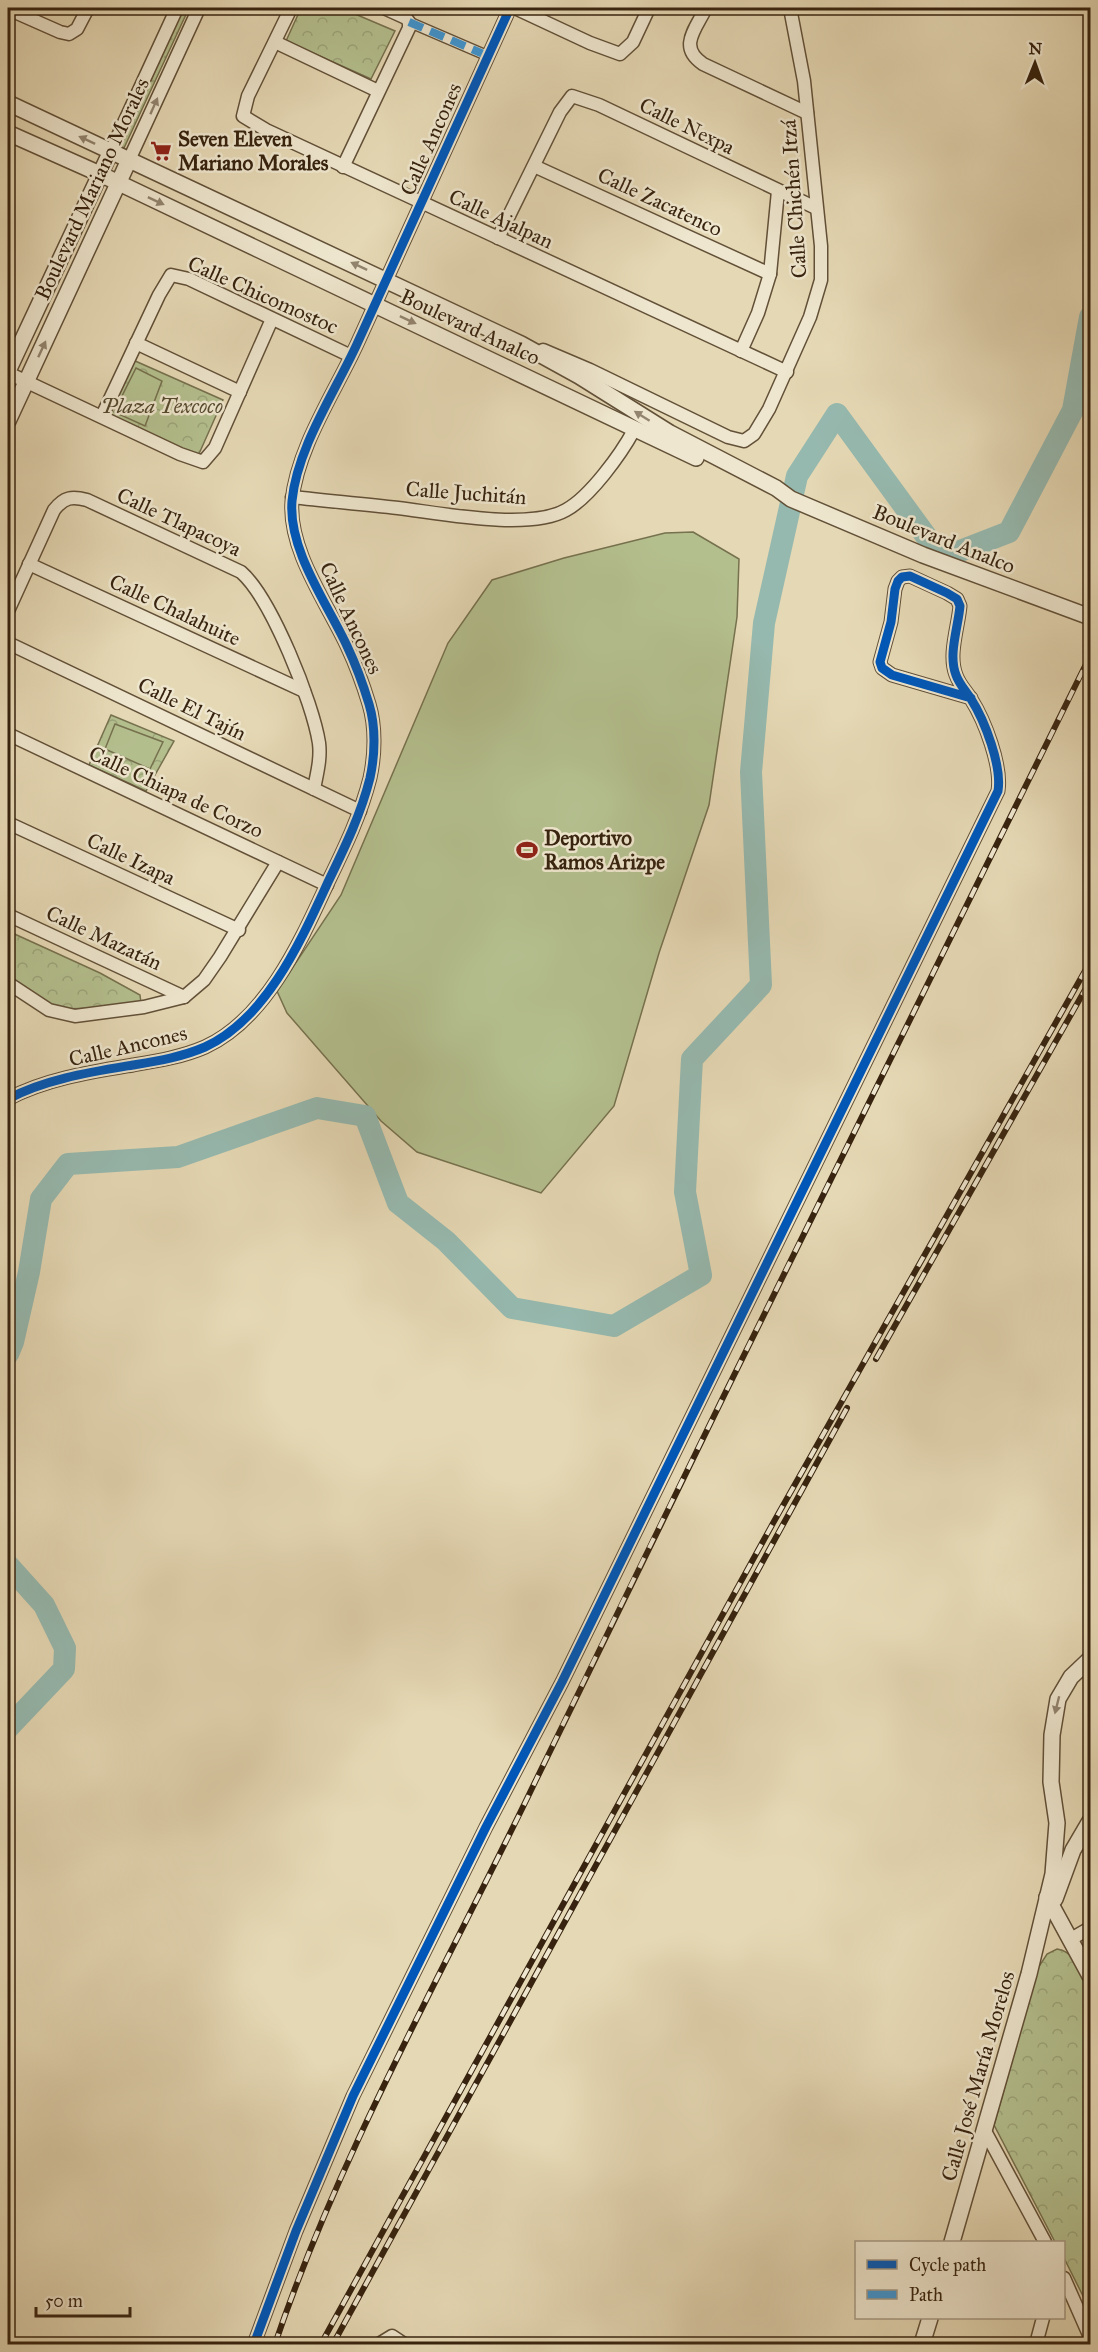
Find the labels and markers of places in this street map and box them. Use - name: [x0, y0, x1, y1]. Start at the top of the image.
- place label: Seven Eleven Mariano Morales: [178, 126, 329, 176]
- supermarket icon: Seven Eleven Mariano Morales: [149, 139, 173, 163]
- place label: Deportivo Ramos Arizpe: [544, 825, 665, 875]
- sports icon: Deportivo Ramos Arizpe: [515, 838, 539, 862]

